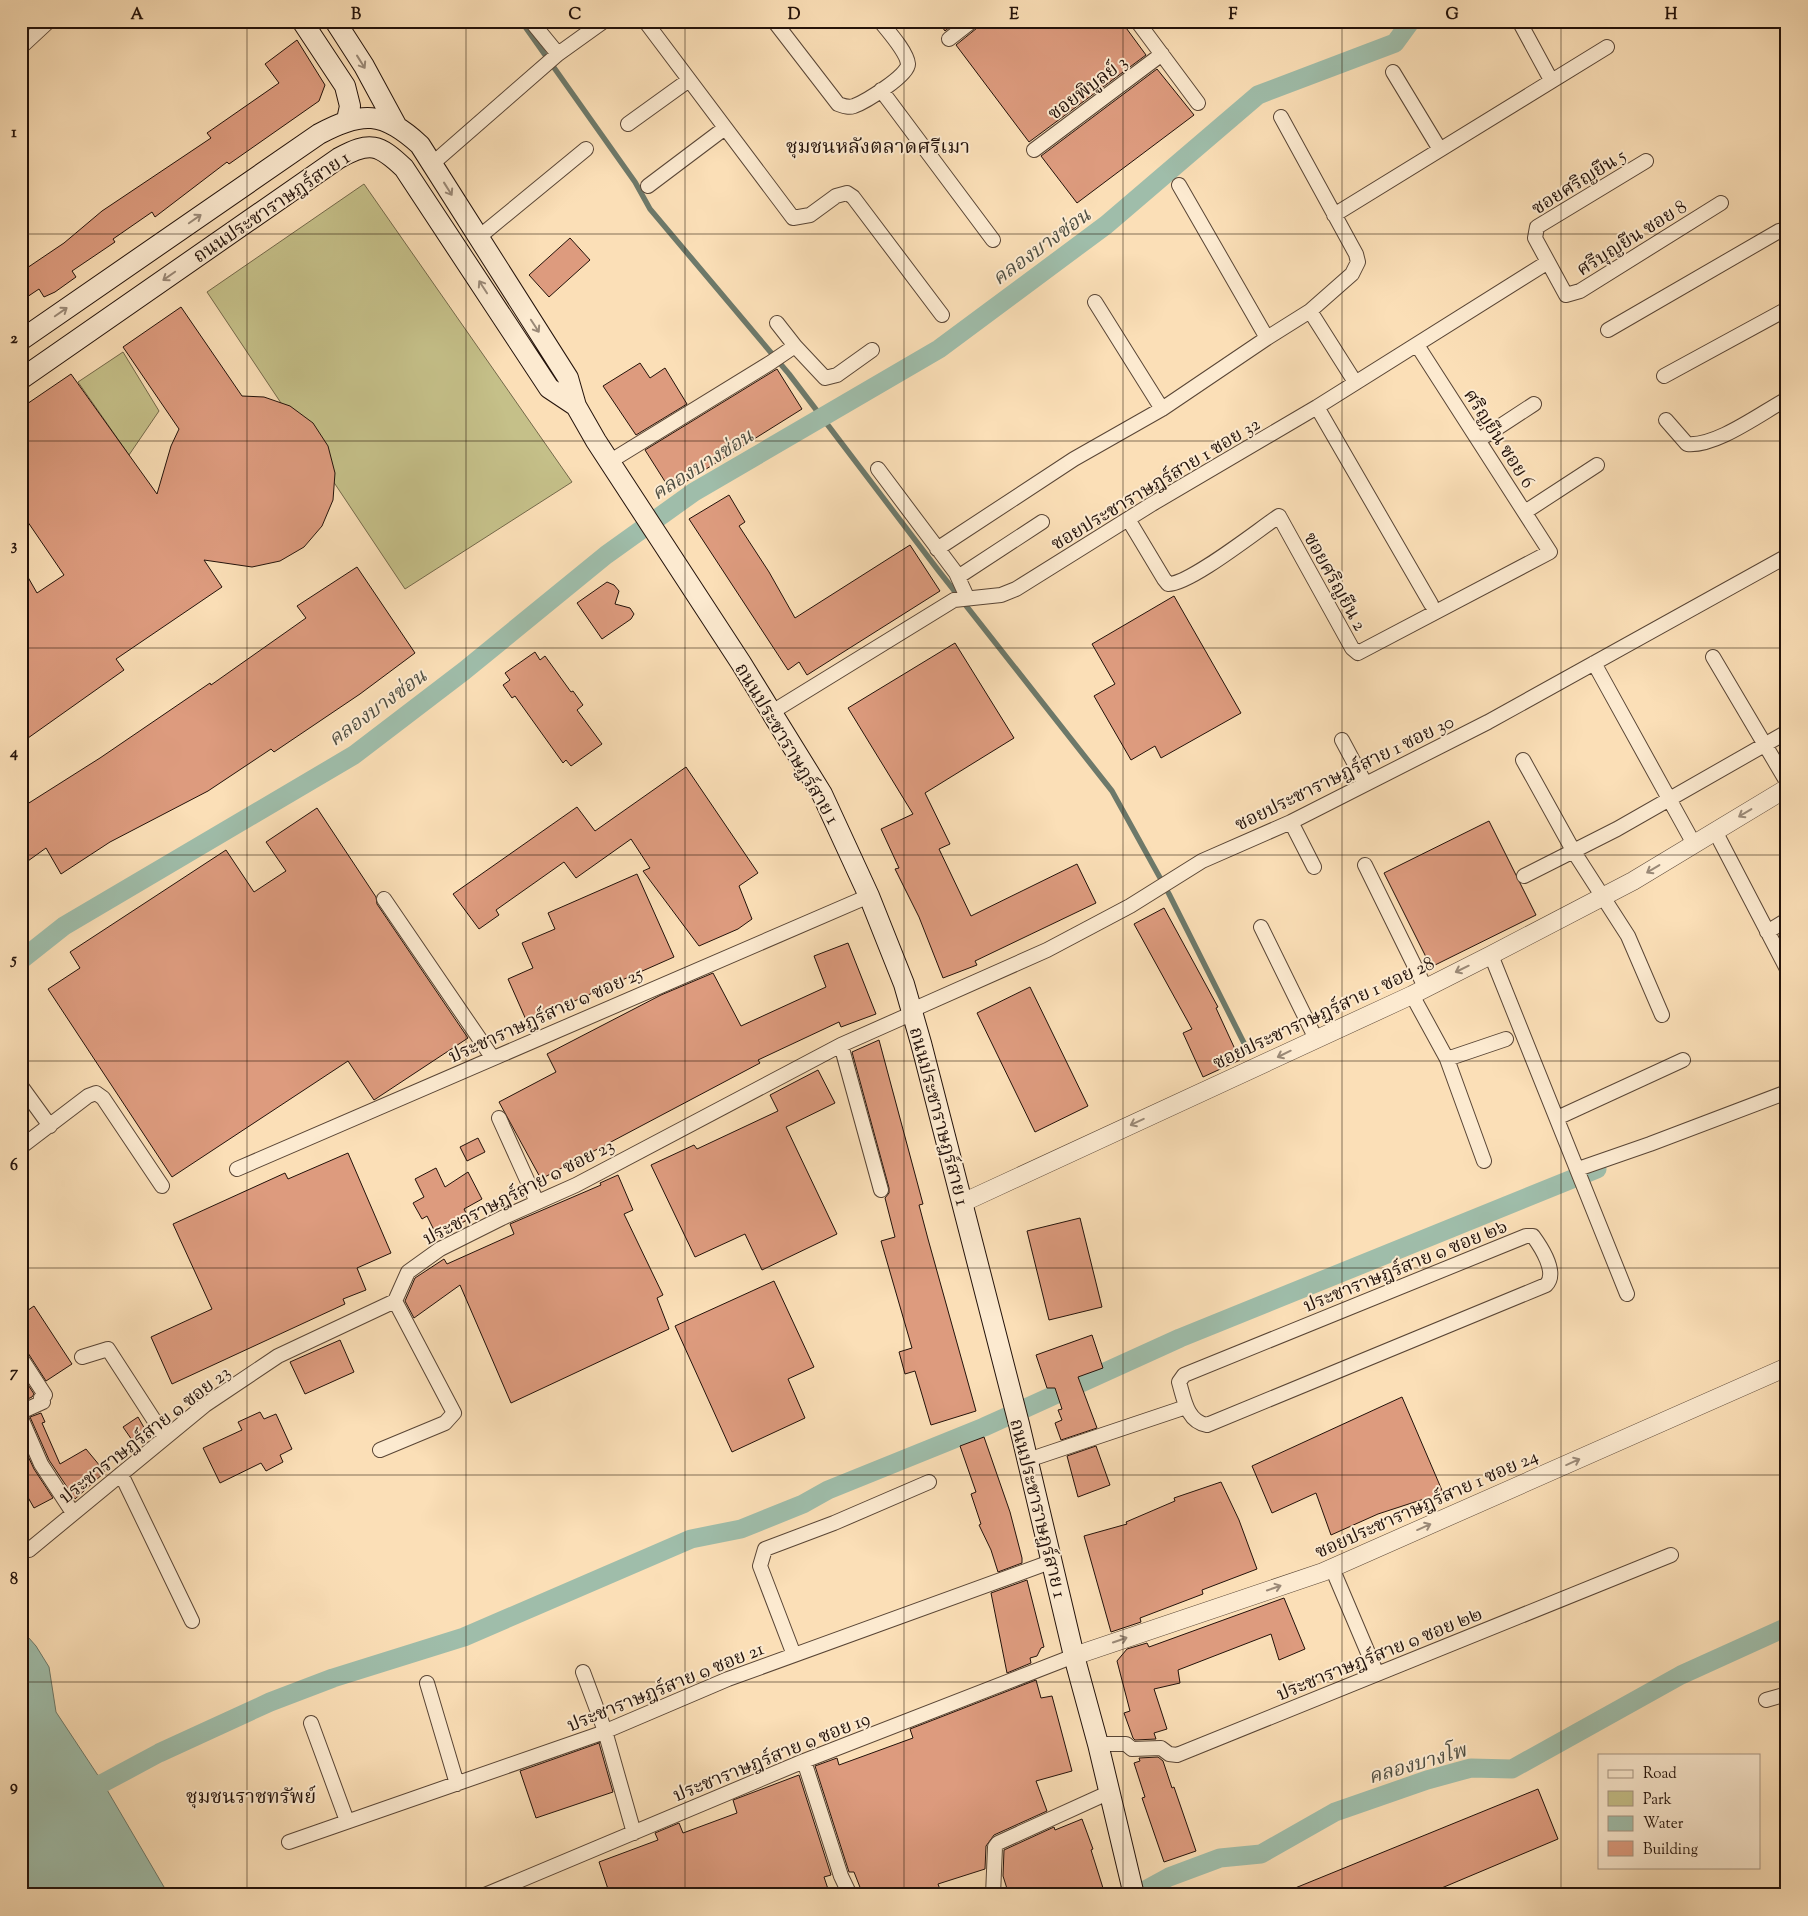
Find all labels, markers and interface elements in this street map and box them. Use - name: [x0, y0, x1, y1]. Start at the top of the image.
- text: A: [131, 4, 144, 27]
- text: B: [351, 4, 361, 27]
- text: C: [569, 4, 582, 27]
- text: D: [788, 4, 801, 27]
- text: E: [1009, 4, 1019, 27]
- text: F: [1229, 4, 1238, 27]
- text: G: [1445, 4, 1459, 27]
- text: H: [1665, 4, 1678, 27]
- street label: ซอยพิบูลย์ 3: [1043, 50, 1134, 128]
- one-way arrow: [356, 55, 366, 69]
- text: 1: [11, 122, 17, 145]
- district label: ชุมชนหลังตลาดศรีเมา: [786, 134, 970, 163]
- street label: ซอยศริญยืน 5: [1527, 143, 1632, 223]
- street label: ถนนประชาราษฎร์สาย 1: [189, 145, 357, 271]
- one-way arrow: [443, 182, 453, 196]
- street label: ศรีบุญยืน ซอย 8: [1572, 194, 1693, 284]
- water label: คลองบางซ่อน: [987, 202, 1098, 294]
- one-way arrow: [188, 214, 202, 224]
- one-way arrow: [163, 271, 177, 281]
- one-way arrow: [478, 280, 488, 294]
- one-way arrow: [54, 307, 68, 317]
- one-way arrow: [531, 319, 541, 333]
- text: 2: [10, 328, 18, 351]
- street label: ศริญยืน ซอย 6: [1456, 384, 1540, 494]
- street label: ซอยประชาราษฎร์สาย 1 ซอย 32: [1047, 412, 1266, 559]
- water label: คลองบางซ่อน: [647, 423, 761, 509]
- street label: ซอยศริญยืน 2: [1296, 528, 1372, 637]
- text: 3: [11, 535, 18, 558]
- street label: ถนนประชาราษฎร์สาย 1: [727, 658, 845, 831]
- water label: คลองบางซ่อน: [323, 663, 434, 755]
- street label: ซอยประชาราษฎร์สาย 1 ซอย 30: [1231, 709, 1459, 839]
- text: 4: [9, 742, 18, 765]
- one-way arrow: [1739, 809, 1753, 819]
- one-way arrow: [1646, 864, 1660, 874]
- text: 5: [9, 949, 17, 972]
- street label: ซอยประชาราษฎร์สาย 1 ซอย 28: [1209, 951, 1439, 1078]
- street label: ประชาราษฎร์สาย ๑ ซอย 25: [445, 961, 648, 1071]
- one-way arrow: [1455, 965, 1470, 974]
- street label: ถนนประชาราษฎร์สาย 1: [901, 1024, 975, 1210]
- one-way arrow: [1277, 1050, 1292, 1059]
- one-way arrow: [1130, 1118, 1145, 1128]
- street label: ประชาราษฎร์สาย ๑ ซอย 23: [419, 1133, 619, 1253]
- text: 6: [10, 1155, 18, 1178]
- street label: ประชาราษฎร์สาย ๑ ซอย ๒๖: [1300, 1214, 1512, 1321]
- street label: ประชาราษฎร์สาย ๑ ซอย 23: [54, 1360, 237, 1512]
- text: 7: [10, 1362, 19, 1385]
- street label: ถนนประชาราษฎร์สาย 1: [1001, 1416, 1072, 1602]
- street label: ซอยประชาราษฎร์สาย 1 ซอย 24: [1311, 1444, 1543, 1567]
- one-way arrow: [1565, 1456, 1580, 1466]
- one-way arrow: [1416, 1522, 1431, 1532]
- text: 8: [10, 1569, 18, 1592]
- one-way arrow: [1266, 1583, 1282, 1593]
- street label: ประชาราษฎร์สาย ๑ ซอย ๒๒: [1273, 1602, 1487, 1709]
- one-way arrow: [1112, 1635, 1127, 1644]
- street label: ประชาราษฎร์สาย ๑ ซอย 21: [564, 1636, 769, 1740]
- street label: ประชาราษฎร์สาย ๑ ซอย 19: [670, 1706, 874, 1810]
- water label: คลองบางโพ: [1365, 1735, 1472, 1793]
- legend: [1598, 1754, 1760, 1868]
- text: Road: [1643, 1764, 1677, 1785]
- text: 9: [10, 1776, 18, 1799]
- district label: ชุมชนราชทรัพย์: [186, 1784, 316, 1813]
- text: Park: [1643, 1790, 1672, 1811]
- text: Water: [1643, 1814, 1684, 1835]
- text: Building: [1643, 1840, 1698, 1861]

